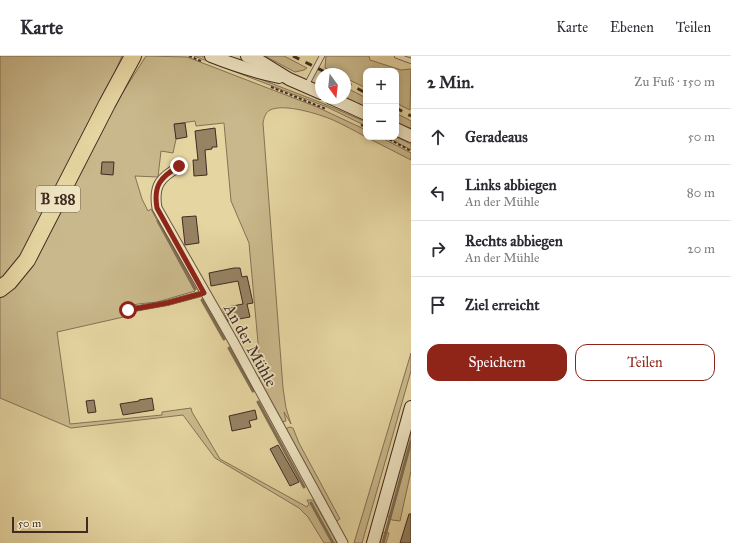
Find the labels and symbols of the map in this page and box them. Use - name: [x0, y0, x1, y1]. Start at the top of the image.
- north arrow: [315, 68, 351, 104]
- route end: [170, 157, 188, 175]
- road number: B 188: [36, 186, 80, 212]
- street label: An der Mühle: [220, 300, 281, 390]
- route start: [119, 301, 137, 319]
- scale bar: [12, 515, 88, 534]

